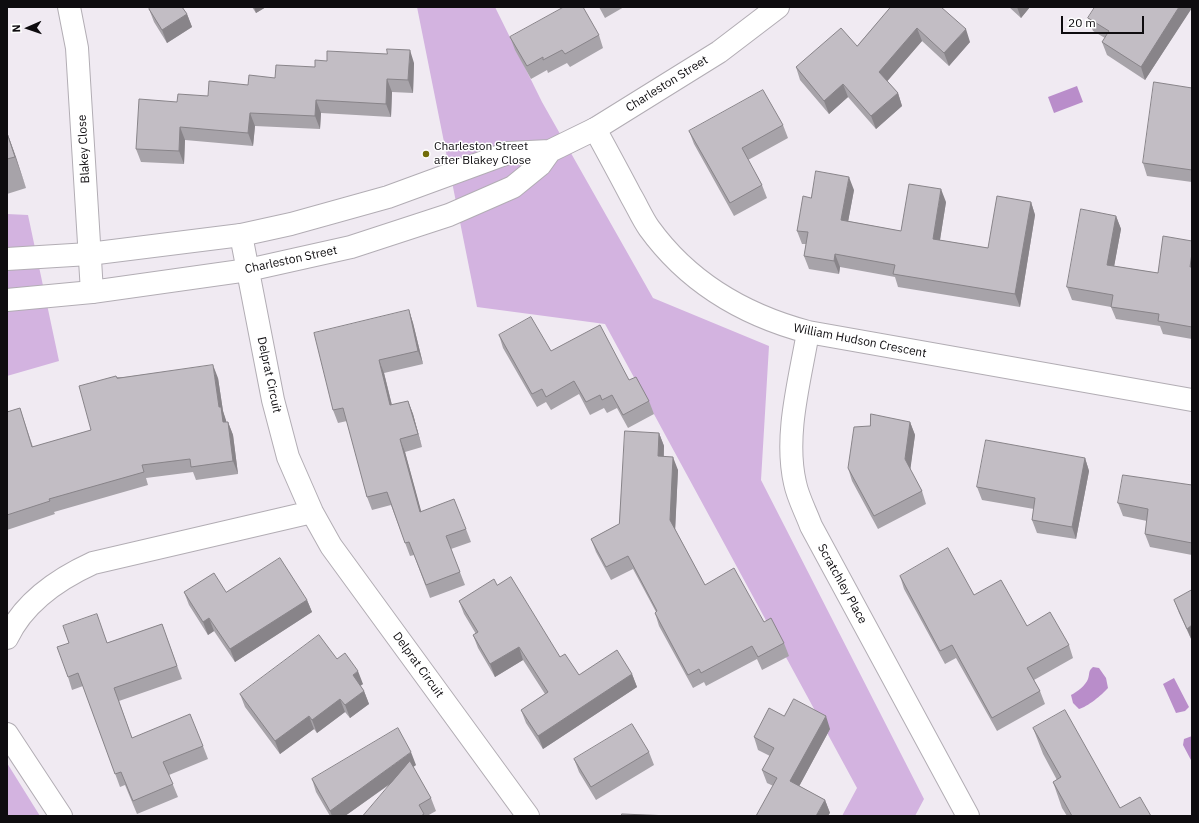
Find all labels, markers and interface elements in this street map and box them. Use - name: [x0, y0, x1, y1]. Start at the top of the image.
- north arrow: [8, 8, 48, 48]
- scale bar: [1063, 8, 1146, 34]
- text: 20 m: [1068, 15, 1096, 30]
- text: N: [9, 24, 23, 33]
- street label: Charleston Street: [623, 53, 711, 115]
- street label: Blakey Close: [75, 114, 93, 184]
- place label: Charleston Street after Blakey Close: [434, 140, 531, 168]
- marker: Charleston Street after Blakey Close: [421, 149, 431, 159]
- street label: Charleston Street: [243, 243, 339, 277]
- street label: William Hudson Crescent: [792, 321, 928, 361]
- street label: Delprat Circuit: [254, 336, 284, 414]
- street label: Scratchley Place: [814, 542, 870, 626]
- street label: Delprat Circuit: [389, 629, 447, 701]

